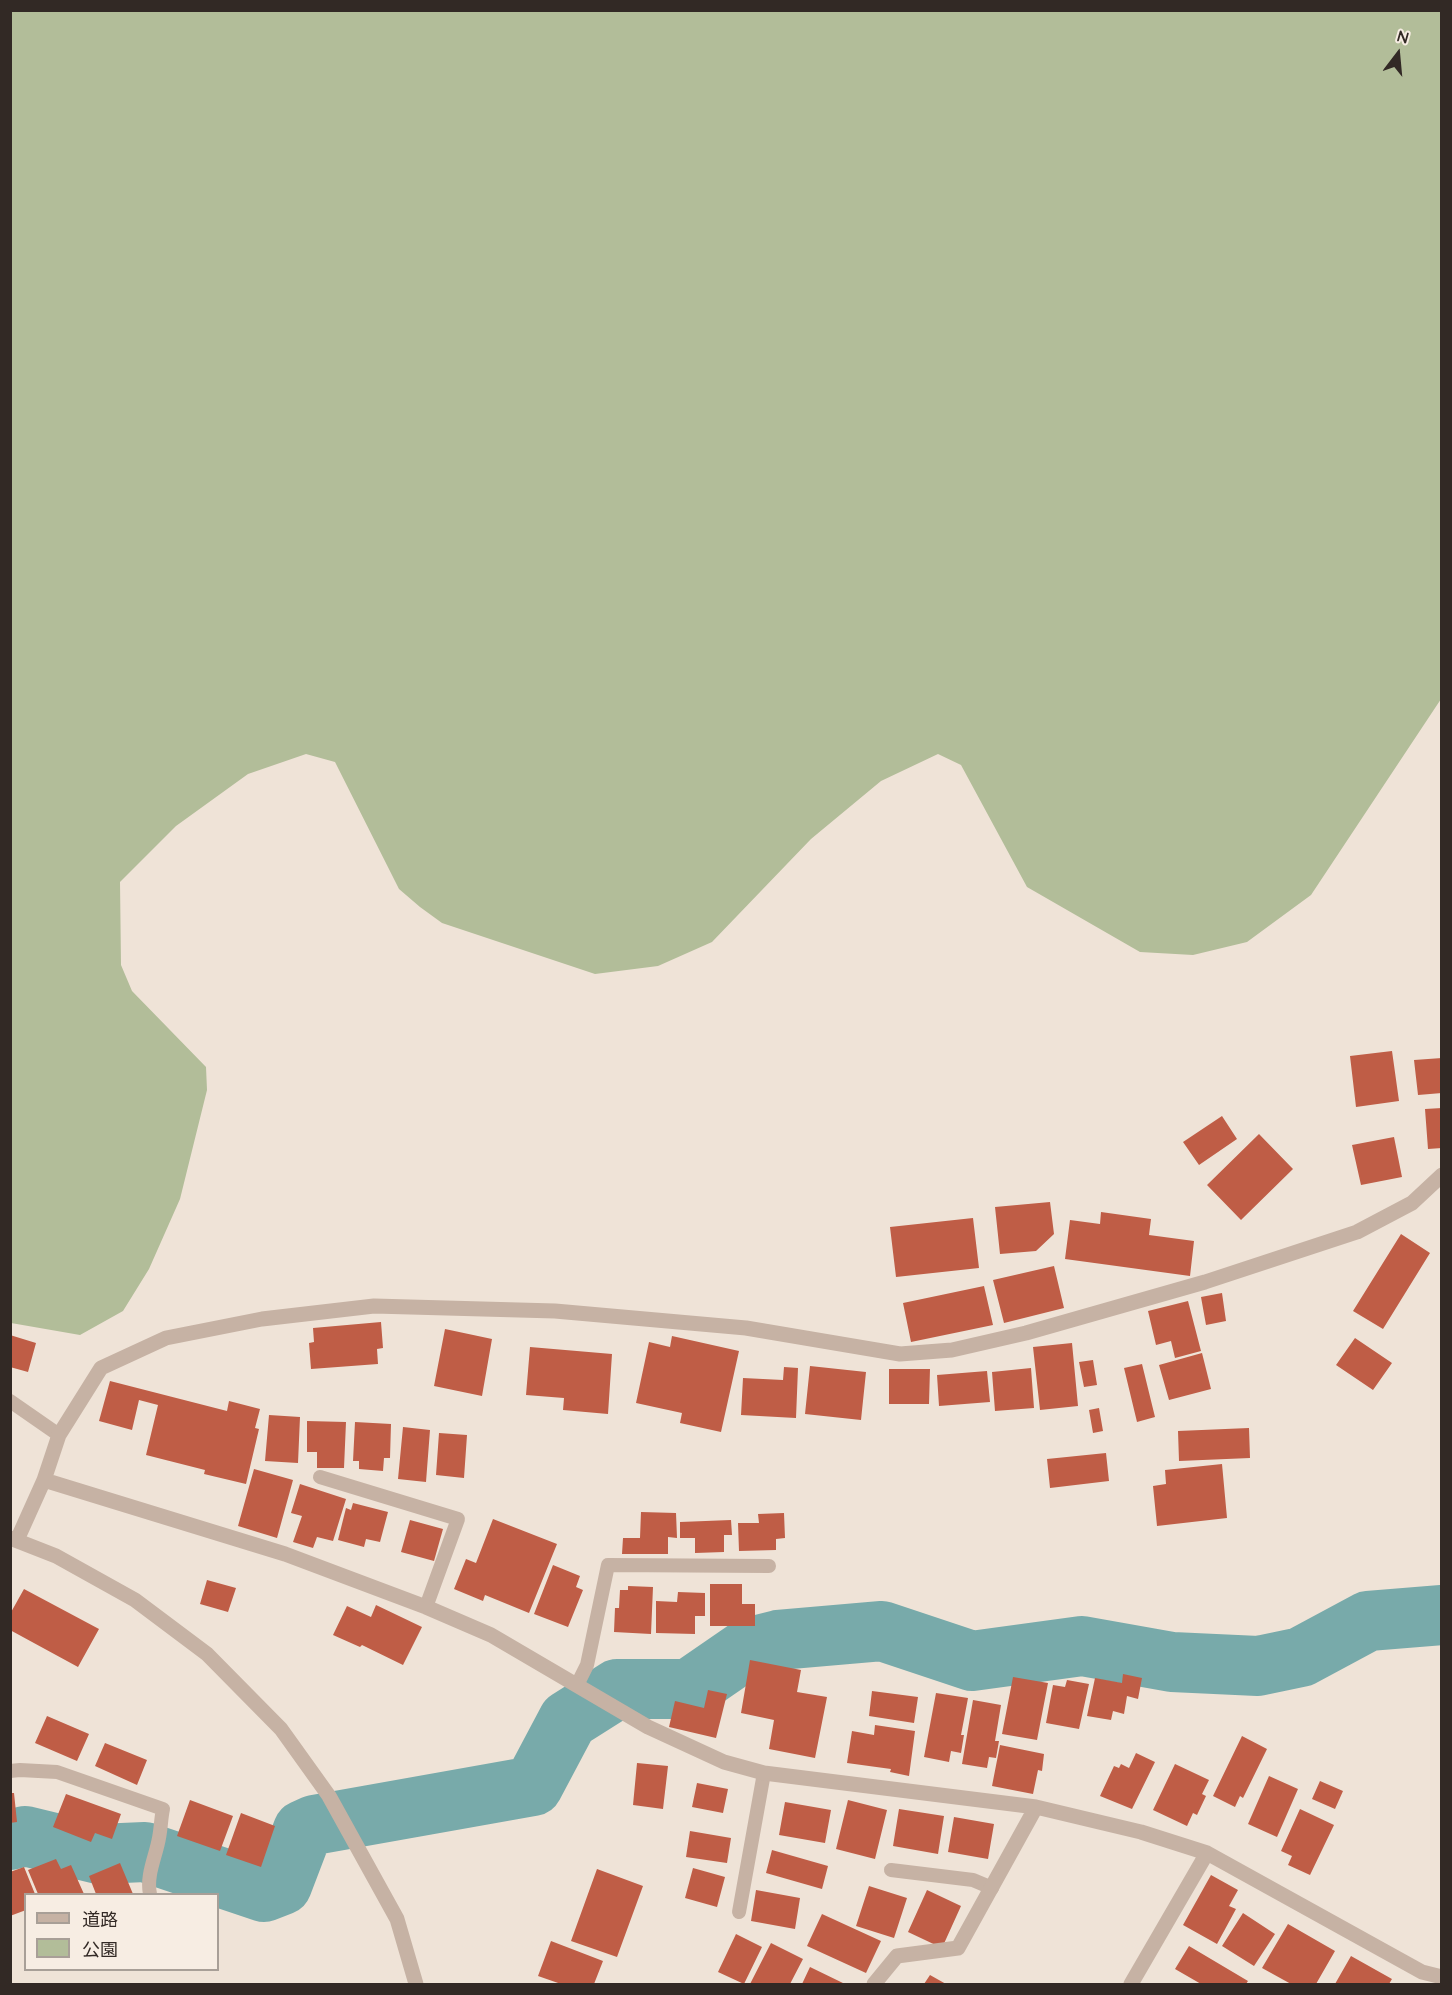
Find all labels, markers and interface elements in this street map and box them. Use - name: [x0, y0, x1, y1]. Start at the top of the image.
- north arrow: [1368, 24, 1428, 84]
- text: N: [1395, 25, 1411, 48]
- legend: [24, 1893, 219, 1971]
- text: 道路: [82, 1908, 118, 1931]
- text: 公園: [82, 1938, 118, 1961]

